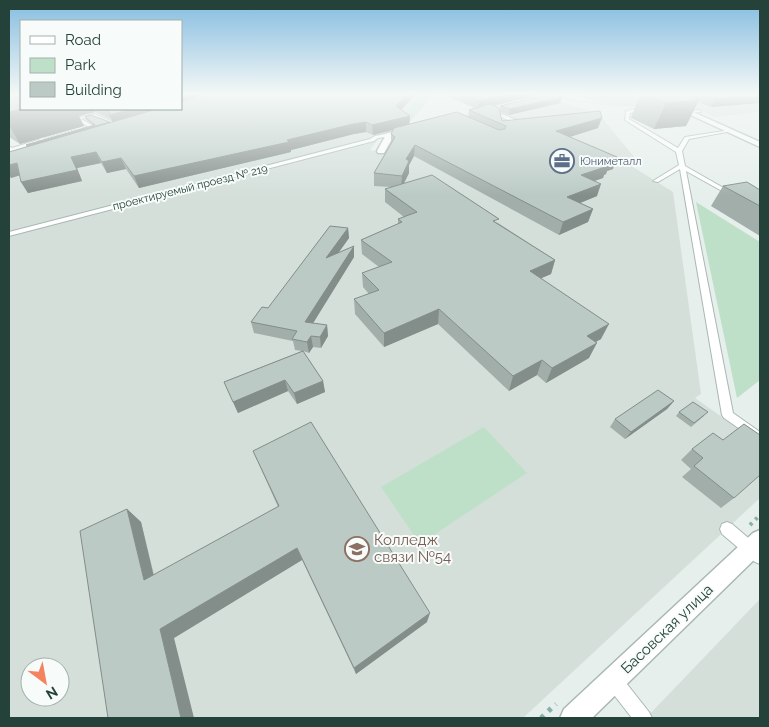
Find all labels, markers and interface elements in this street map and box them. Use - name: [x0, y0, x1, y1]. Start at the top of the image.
- legend: [20, 20, 182, 110]
- text: Road: [65, 31, 101, 49]
- text: Park: [65, 56, 96, 74]
- text: Building: [65, 81, 122, 99]
- office icon: Юниметалл: [549, 148, 575, 174]
- place label: Юниметалл: [580, 155, 642, 168]
- street label: проектируемый проезд № 219: [111, 162, 269, 213]
- place label: Колледж связи №54: [374, 531, 451, 566]
- school or university icon: Колледж связи №54: [344, 536, 370, 562]
- street label: Басовская улица: [617, 581, 717, 677]
- north arrow: [20, 657, 70, 707]
- text: N: [43, 683, 61, 703]

